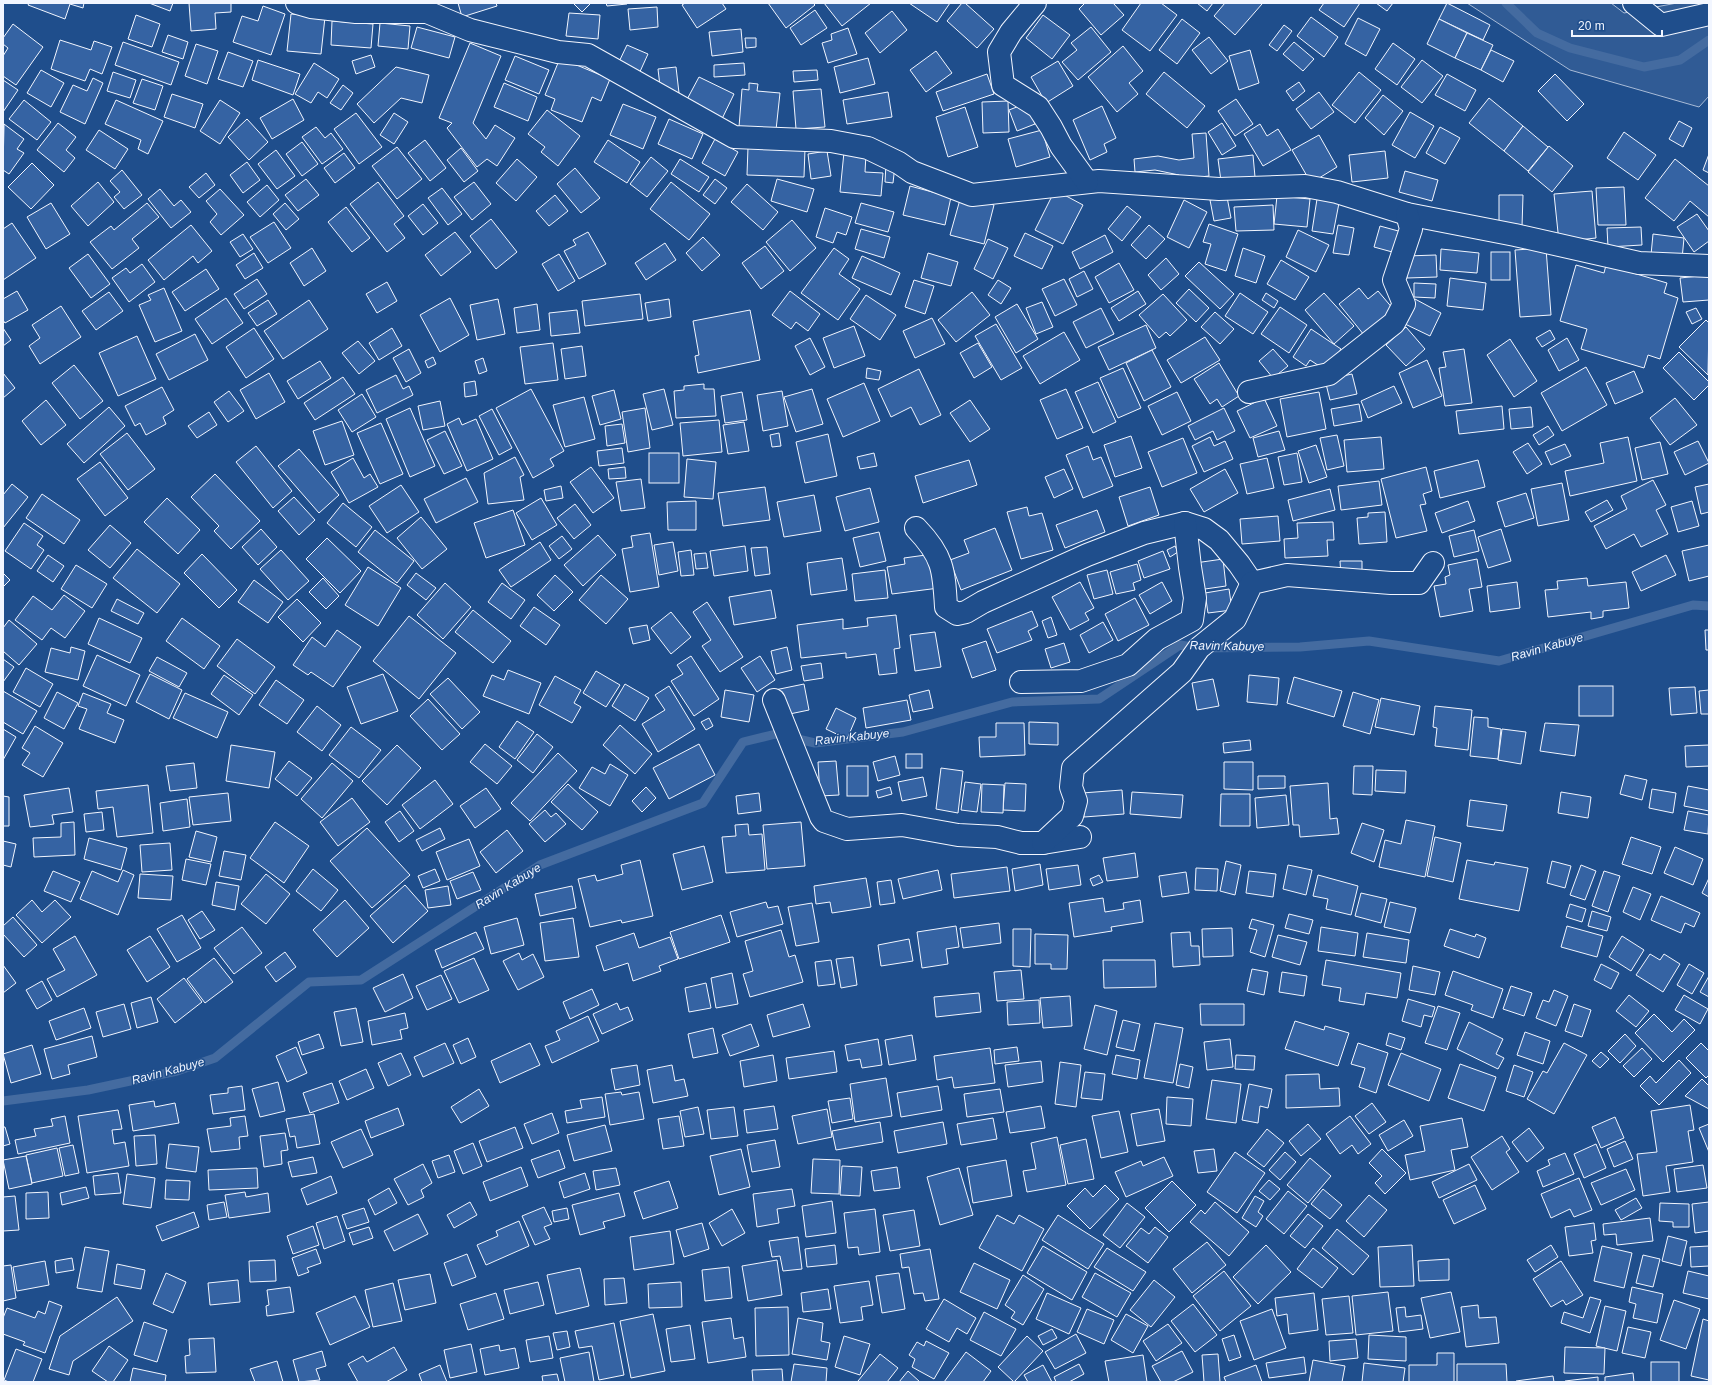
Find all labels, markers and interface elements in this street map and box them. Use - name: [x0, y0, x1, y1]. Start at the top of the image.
- scale bar: [1572, 12, 1662, 38]
- text: 20 m: [1578, 19, 1605, 33]
- water label: Ravin Kabuye: [1509, 630, 1585, 664]
- water label: Ravin Kabuye: [1190, 638, 1265, 654]
- water label: Ravin Kabuye: [814, 726, 890, 748]
- water label: Ravin Kabuye: [473, 860, 544, 912]
- water label: Ravin Kabuye: [130, 1054, 206, 1087]

